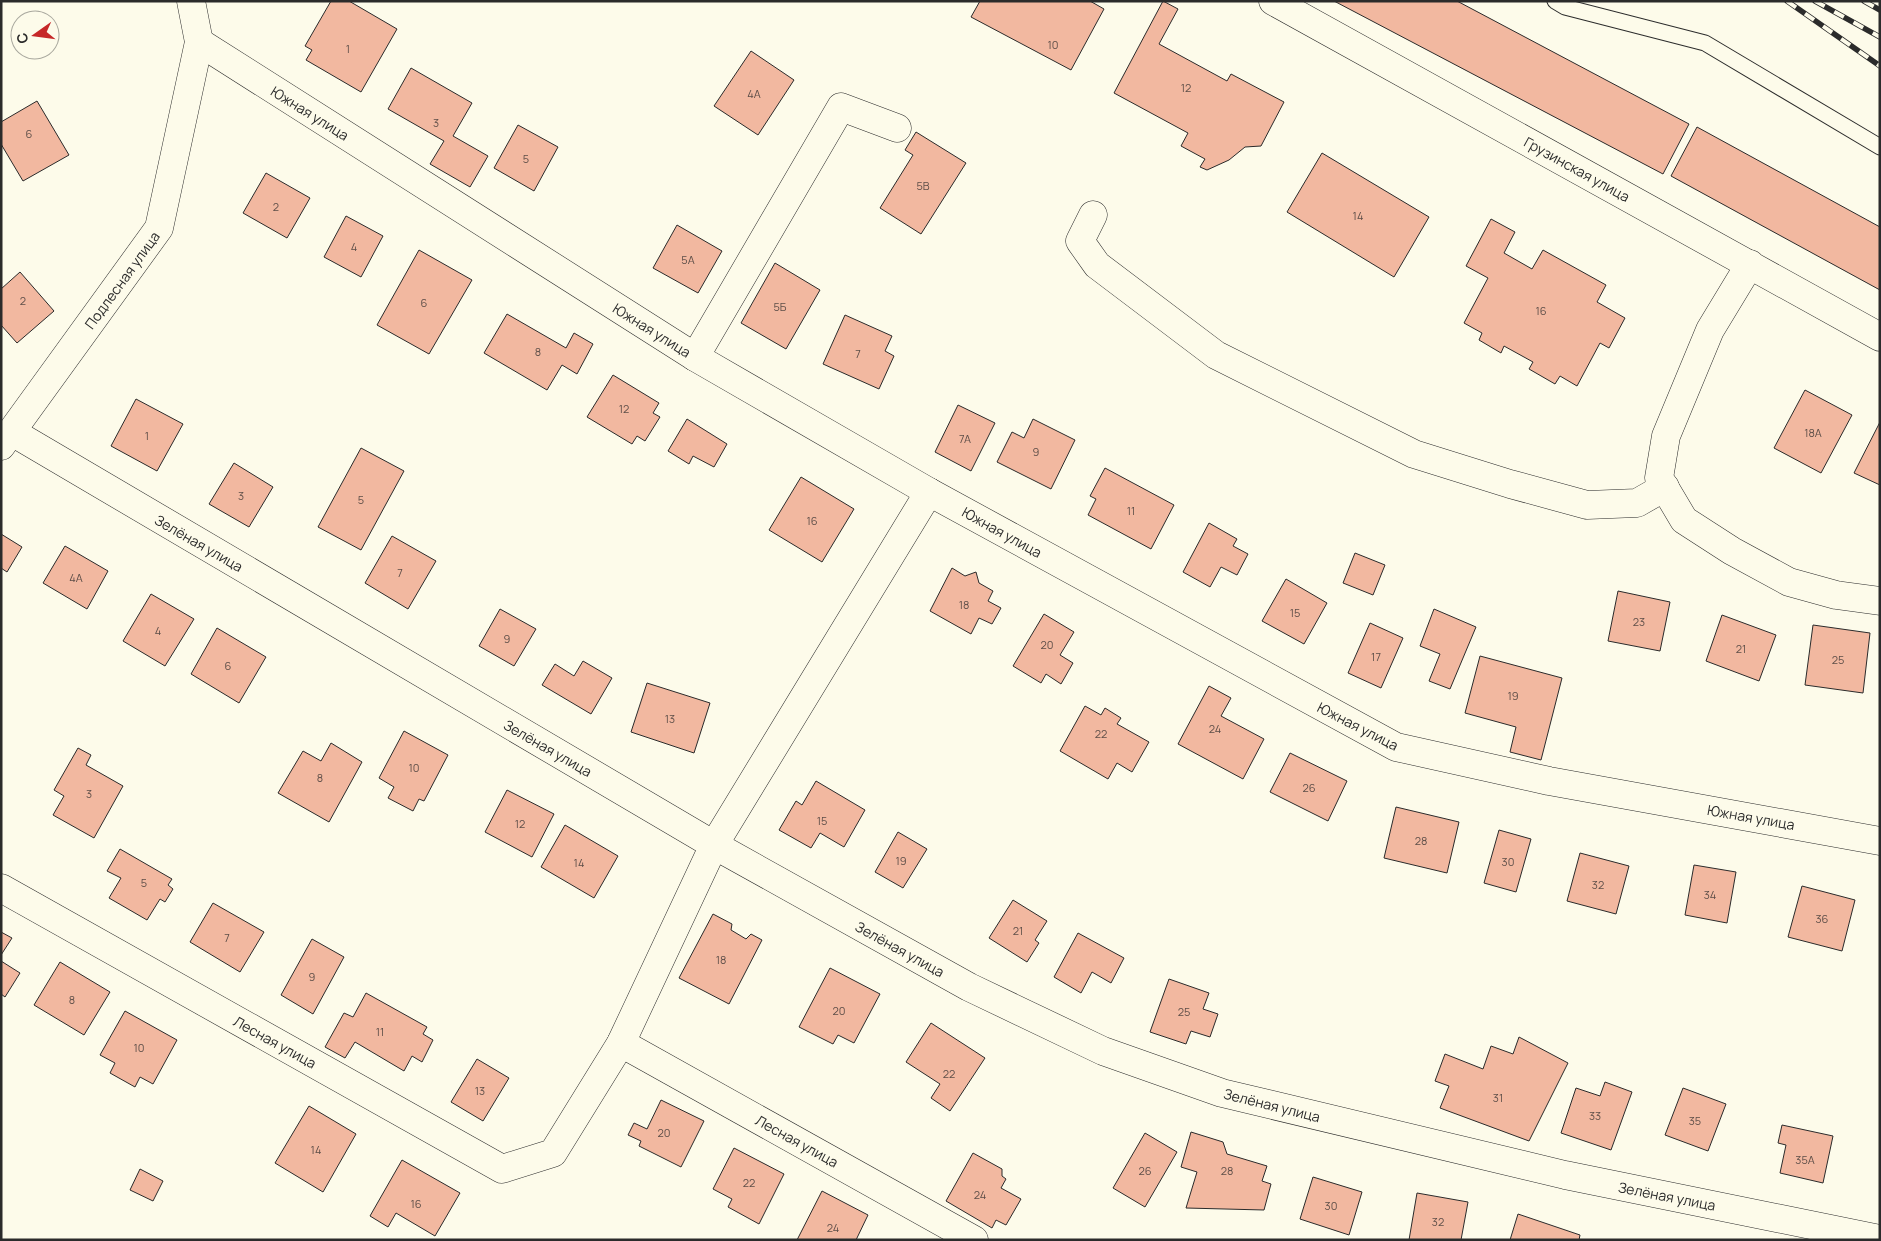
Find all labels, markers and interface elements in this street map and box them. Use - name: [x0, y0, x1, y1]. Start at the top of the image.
- north arrow: [10, 10, 60, 60]
- text: С: [11, 31, 32, 46]
- house number: 10: [1047, 37, 1059, 52]
- house number: 1: [346, 41, 350, 56]
- house number: 12: [1181, 80, 1191, 95]
- street label: Южная улица: [267, 81, 353, 145]
- house number: 4А: [747, 86, 761, 101]
- house number: 3: [433, 115, 439, 130]
- house number: 6: [26, 126, 33, 141]
- street label: Грузинская улица: [1521, 132, 1633, 206]
- house number: 5: [523, 151, 529, 166]
- house number: 5В: [916, 178, 930, 193]
- house number: 2: [273, 199, 279, 214]
- house number: 14: [1353, 208, 1363, 223]
- street label: Подлесная улица: [80, 227, 164, 333]
- house number: 4: [351, 239, 357, 254]
- house number: 5А: [681, 252, 695, 267]
- house number: 2: [20, 293, 26, 308]
- house number: 6: [421, 295, 428, 310]
- street label: Южная улица: [609, 298, 695, 362]
- house number: 5Б: [774, 299, 787, 314]
- house number: 16: [1535, 303, 1547, 318]
- house number: 8: [535, 344, 541, 359]
- house number: 7: [855, 346, 861, 361]
- house number: 12: [619, 401, 629, 416]
- house number: 18А: [1804, 425, 1822, 440]
- house number: 1: [145, 428, 149, 443]
- house number: 7А: [959, 431, 971, 446]
- house number: 9: [1033, 444, 1040, 459]
- house number: 3: [238, 488, 244, 503]
- house number: 5: [358, 492, 364, 507]
- street label: Южная улица: [959, 502, 1045, 562]
- house number: 11: [1127, 503, 1135, 518]
- street label: Зелёная улица: [151, 510, 247, 576]
- house number: 16: [806, 513, 818, 528]
- house number: 7: [397, 565, 403, 580]
- house number: 4А: [69, 570, 83, 585]
- house number: 18: [959, 597, 969, 612]
- house number: 15: [1290, 605, 1300, 620]
- house number: 23: [1633, 614, 1645, 629]
- house number: 4: [155, 623, 161, 638]
- house number: 9: [504, 631, 511, 646]
- house number: 20: [1041, 637, 1053, 652]
- house number: 21: [1736, 641, 1746, 656]
- house number: 17: [1371, 649, 1381, 664]
- house number: 25: [1832, 652, 1844, 667]
- house number: 6: [225, 658, 232, 673]
- house number: 19: [1507, 688, 1519, 703]
- street label: Южная улица: [1314, 697, 1402, 755]
- house number: 13: [665, 711, 675, 726]
- street label: Зелёная улица: [500, 715, 596, 781]
- house number: 24: [1209, 721, 1221, 736]
- house number: 22: [1095, 726, 1107, 741]
- house number: 10: [408, 760, 420, 775]
- house number: 8: [317, 770, 323, 785]
- house number: 26: [1302, 780, 1316, 795]
- house number: 3: [86, 786, 92, 801]
- street label: Южная улица: [1706, 800, 1796, 834]
- house number: 15: [817, 813, 827, 828]
- house number: 12: [515, 816, 525, 831]
- house number: 28: [1415, 833, 1427, 848]
- house number: 19: [895, 853, 907, 868]
- house number: 30: [1502, 854, 1514, 869]
- house number: 14: [574, 855, 584, 870]
- house number: 5: [141, 875, 147, 890]
- house number: 32: [1592, 877, 1604, 892]
- house number: 34: [1704, 887, 1716, 902]
- house number: 36: [1816, 911, 1829, 926]
- street label: Зелёная улица: [852, 917, 948, 981]
- house number: 21: [1013, 923, 1023, 938]
- house number: 7: [224, 930, 230, 945]
- house number: 18: [716, 952, 726, 967]
- house number: 9: [309, 969, 316, 984]
- house number: 8: [69, 992, 75, 1007]
- house number: 20: [833, 1003, 845, 1018]
- house number: 25: [1178, 1004, 1190, 1019]
- street label: Лесная улица: [230, 1011, 320, 1073]
- house number: 11: [376, 1024, 384, 1039]
- house number: 10: [133, 1040, 145, 1055]
- house number: 22: [943, 1066, 955, 1081]
- house number: 13: [475, 1083, 485, 1098]
- street label: Зелёная улица: [1222, 1084, 1322, 1126]
- house number: 31: [1493, 1090, 1503, 1105]
- house number: 33: [1589, 1108, 1601, 1123]
- street label: Лесная улица: [752, 1110, 842, 1172]
- house number: 35: [1689, 1113, 1701, 1128]
- house number: 20: [658, 1125, 670, 1140]
- house number: 14: [311, 1142, 321, 1157]
- house number: 35А: [1795, 1152, 1815, 1167]
- house number: 26: [1138, 1163, 1152, 1178]
- house number: 28: [1221, 1163, 1233, 1178]
- house number: 22: [743, 1175, 755, 1190]
- street label: Зелёная улица: [1617, 1177, 1717, 1215]
- house number: 24: [974, 1187, 986, 1202]
- house number: 16: [410, 1196, 422, 1211]
- house number: 30: [1325, 1198, 1337, 1213]
- house number: 32: [1432, 1214, 1444, 1229]
- house number: 24: [827, 1220, 839, 1235]

